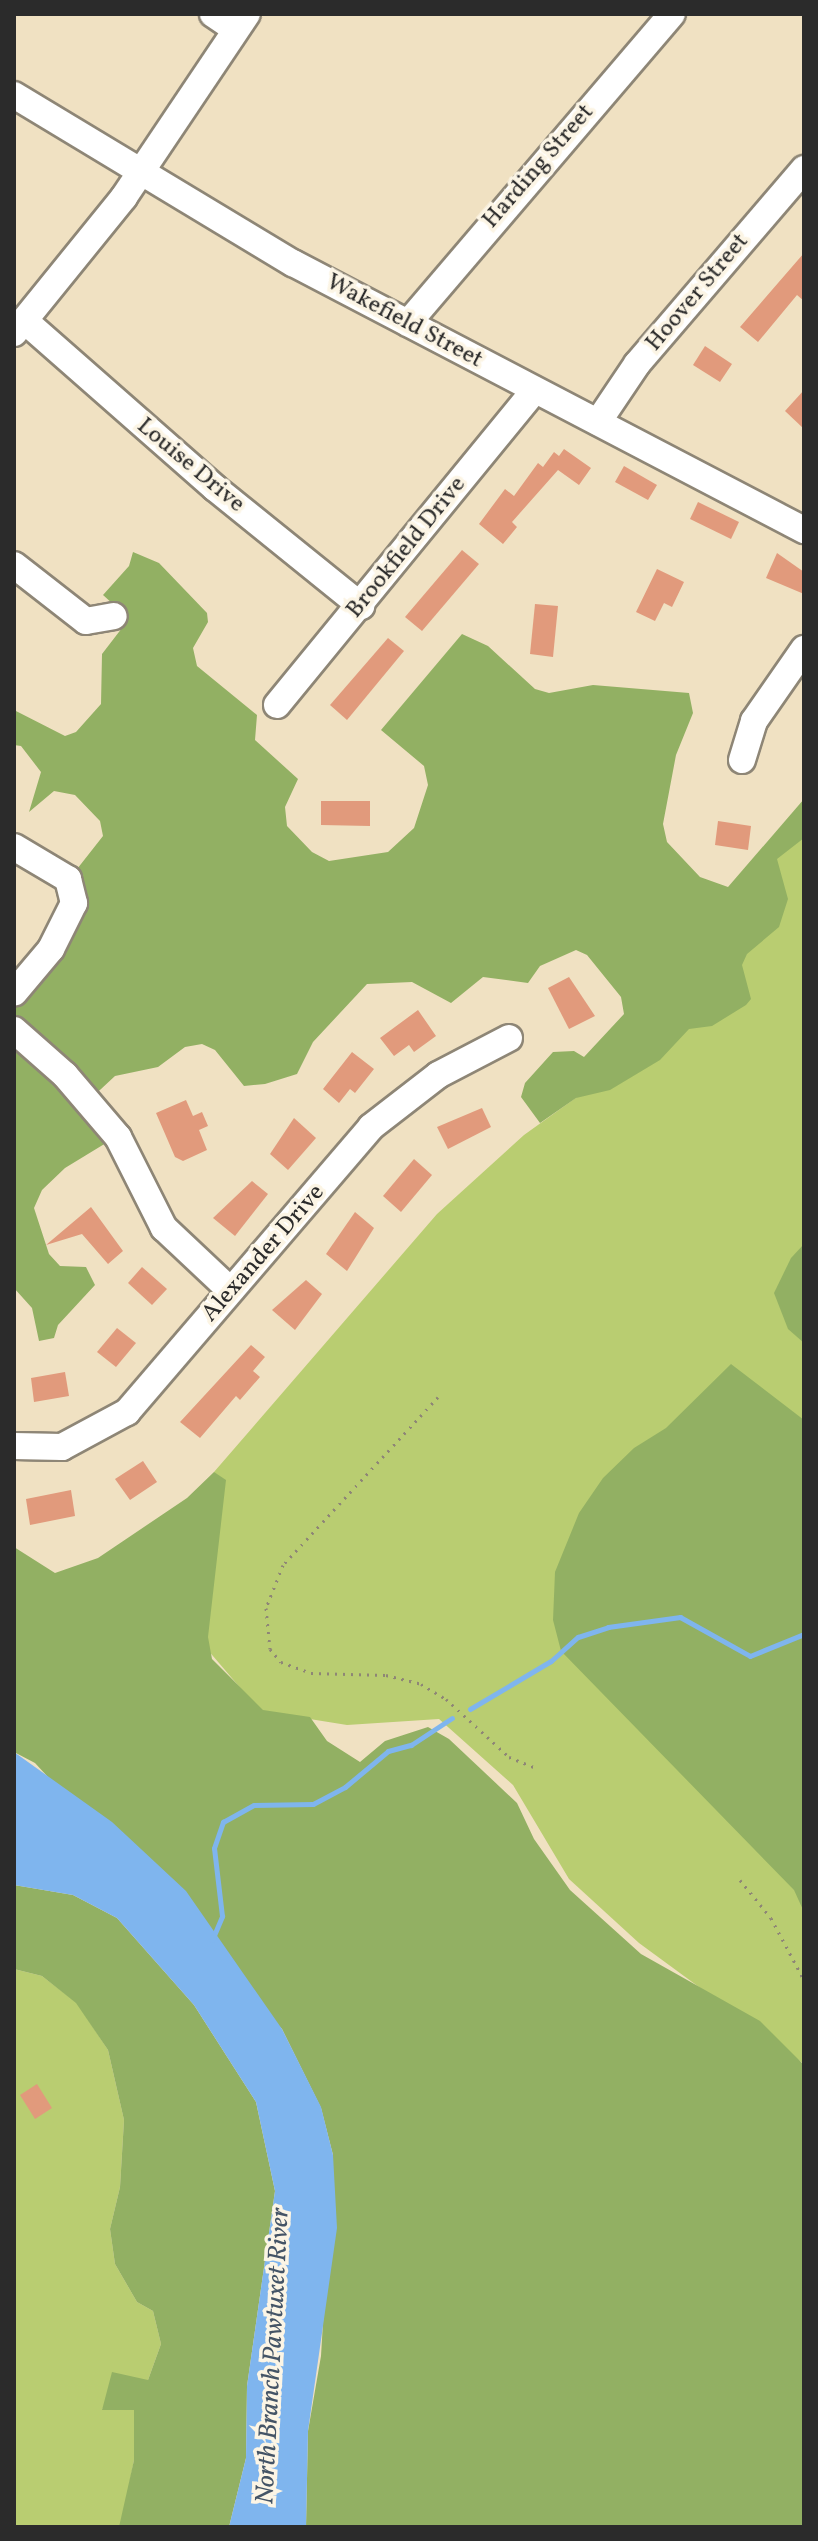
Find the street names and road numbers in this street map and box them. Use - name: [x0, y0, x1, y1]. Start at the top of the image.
- street label: Harding Street: [477, 99, 601, 235]
- street label: Hoover Street: [640, 228, 756, 358]
- street label: Wakefield Street: [321, 269, 487, 375]
- street label: Louise Drive: [130, 413, 250, 519]
- street label: Brookfield Drive: [341, 471, 473, 625]
- street label: Alexander Drive: [197, 1179, 331, 1329]

